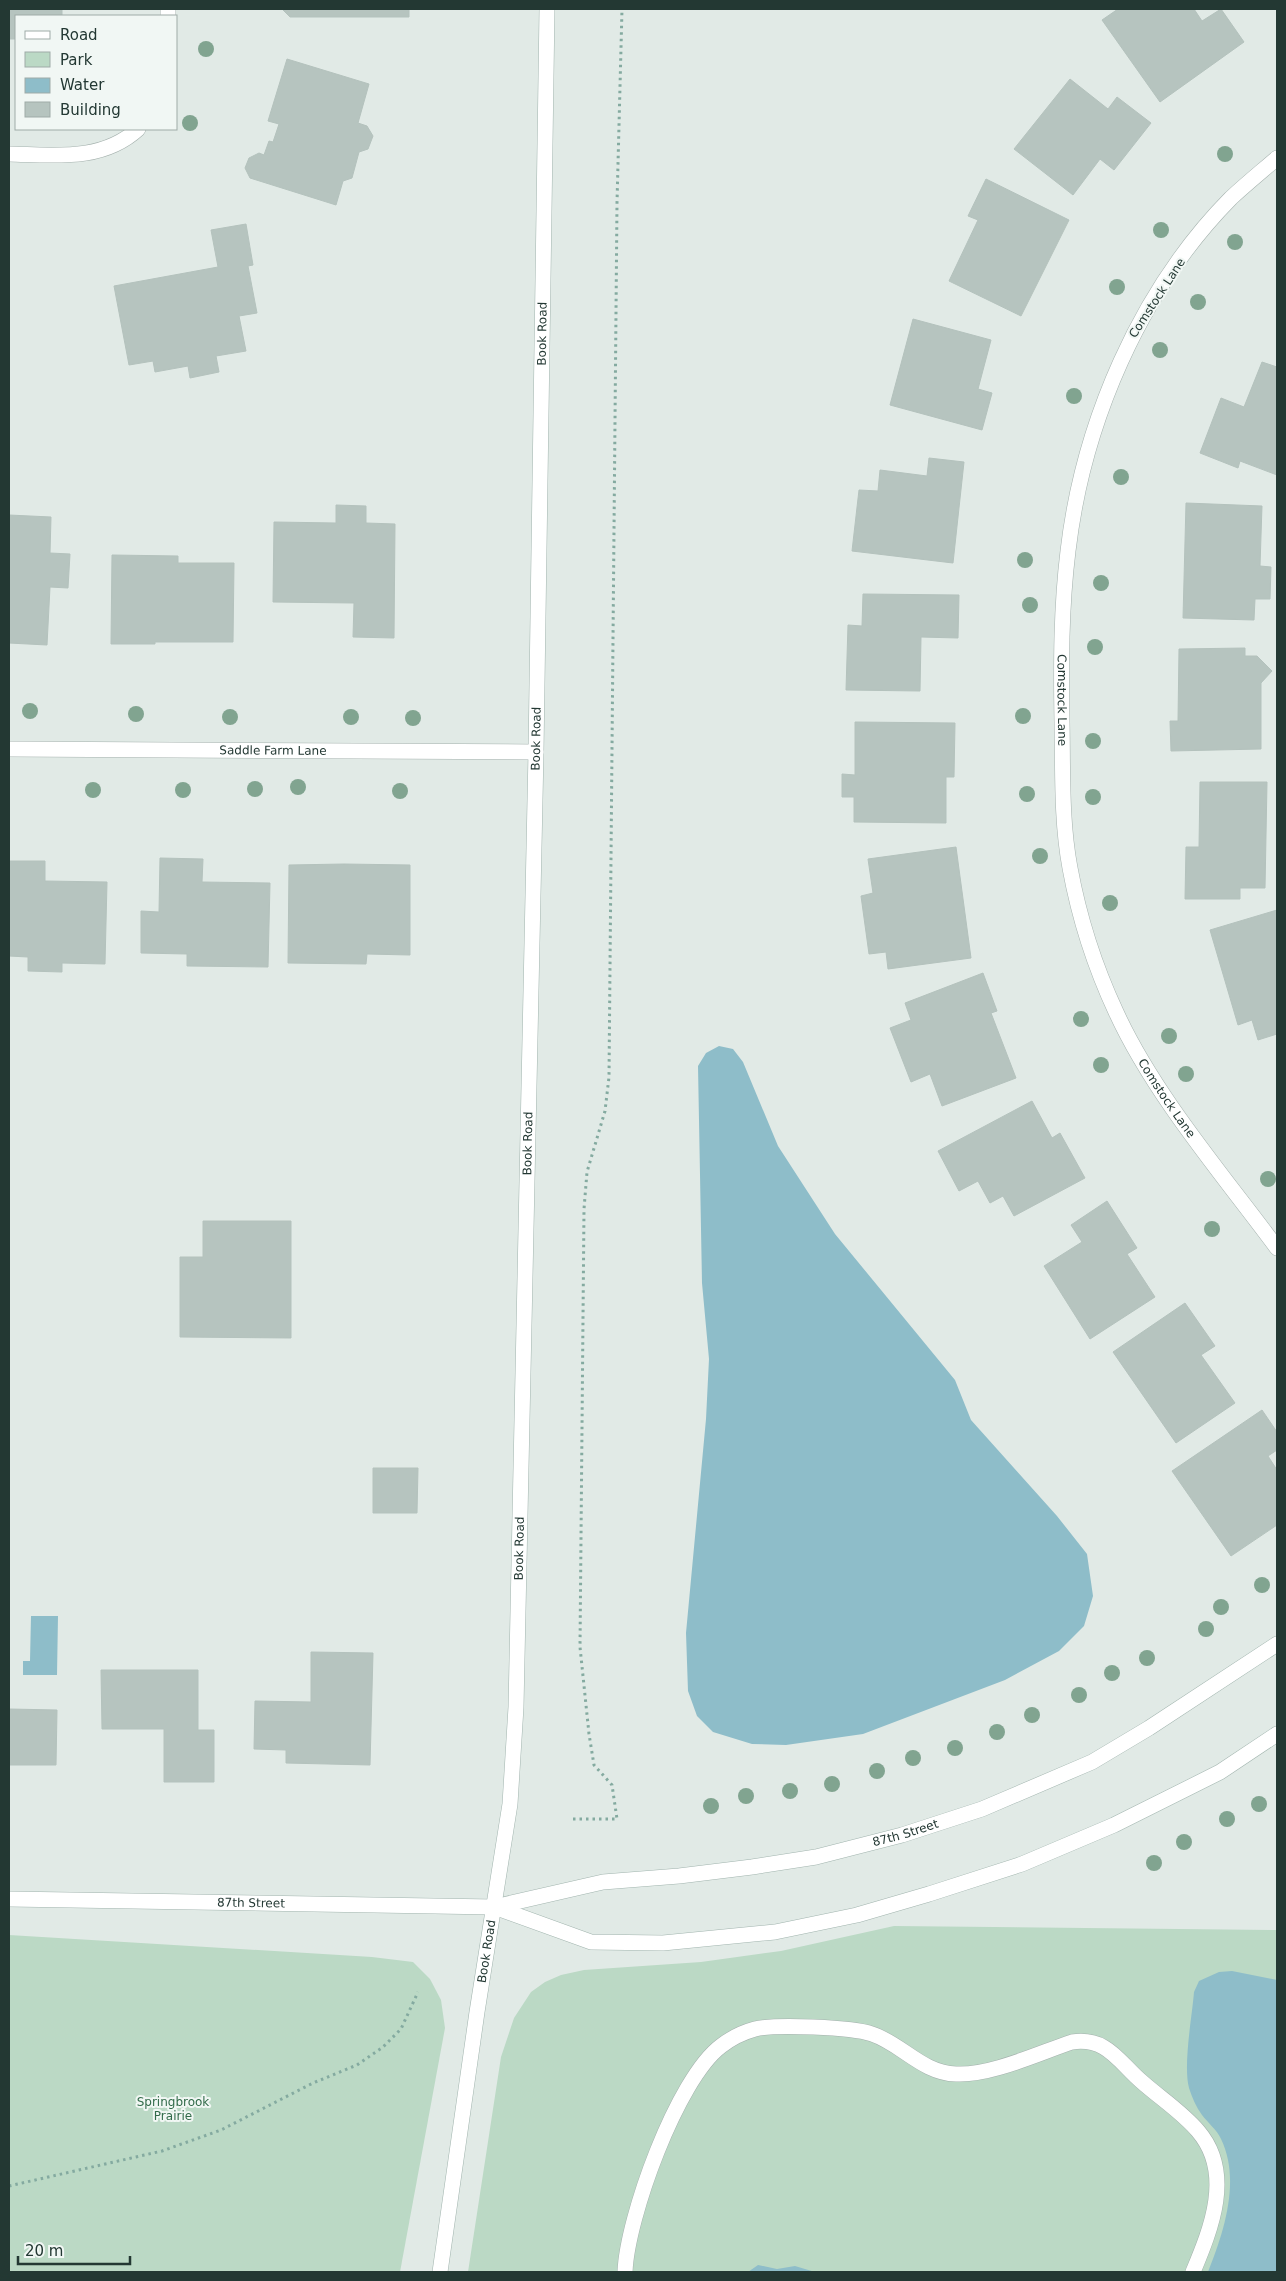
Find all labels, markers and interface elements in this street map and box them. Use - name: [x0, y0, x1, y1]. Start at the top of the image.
- legend: [15, 15, 178, 130]
- text: Road: [60, 26, 98, 44]
- text: Park: [60, 51, 93, 69]
- text: Water: [60, 76, 105, 94]
- text: Building: [60, 101, 121, 119]
- street label: Comstock Lane: [1126, 256, 1188, 340]
- street label: Book Road: [535, 302, 550, 366]
- street label: Comstock Lane: [1055, 654, 1069, 746]
- street label: Book Road: [529, 707, 544, 771]
- street label: Saddle Farm Lane: [219, 743, 327, 758]
- street label: Comstock Lane: [1135, 1056, 1198, 1141]
- street label: Book Road: [520, 1111, 535, 1176]
- street label: Book Road: [512, 1516, 527, 1581]
- street label: 87th Street: [871, 1817, 940, 1849]
- street label: 87th Street: [217, 1895, 285, 1911]
- street label: Book Road: [475, 1919, 499, 1984]
- park label: Springbrook Prairie: [137, 2095, 209, 2123]
- scale bar: [18, 2234, 130, 2266]
- text: 20 m: [25, 2242, 63, 2260]

